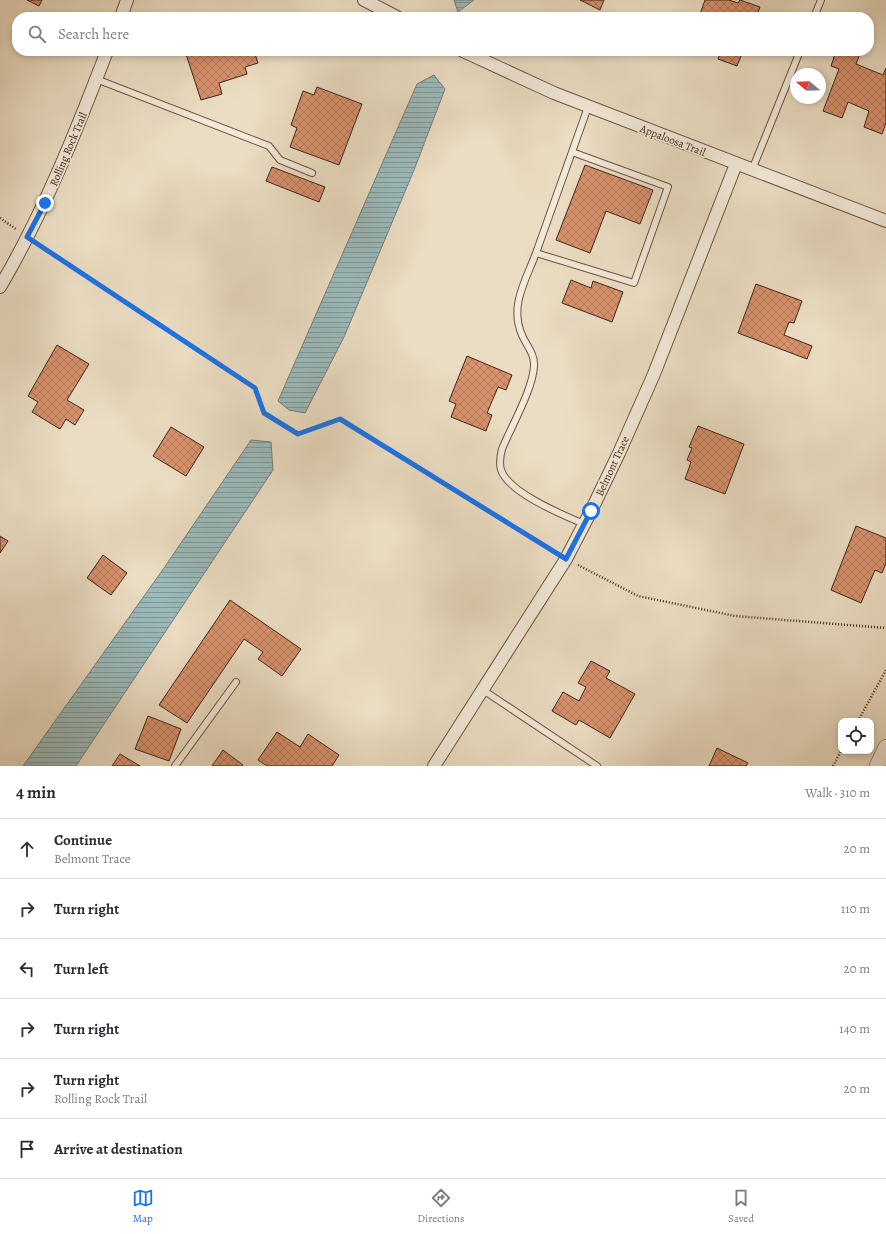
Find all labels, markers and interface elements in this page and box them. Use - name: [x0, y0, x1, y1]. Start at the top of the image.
- search box: [12, 12, 874, 56]
- icon: search: [26, 23, 48, 45]
- text: Search here: [58, 24, 129, 44]
- north arrow: [790, 68, 826, 104]
- street label: Rolling Rock Trail: [46, 110, 91, 188]
- street label: Appaloosa Trail: [637, 121, 708, 160]
- route end: [36, 194, 54, 212]
- street label: Belmont Trace: [592, 434, 633, 499]
- route start: [582, 502, 600, 520]
- map controls: [838, 718, 874, 754]
- button: locate: [838, 718, 874, 754]
- text: 4 min: [16, 781, 56, 804]
- text: Walk · 310 m: [805, 784, 870, 801]
- text: Continue: [54, 830, 112, 850]
- icon: ahead: [16, 838, 38, 860]
- text: 20 m: [844, 840, 870, 857]
- text: Belmont Trace: [54, 850, 131, 867]
- icon: right: [16, 898, 38, 920]
- text: Turn right: [54, 899, 119, 919]
- text: 110 m: [841, 900, 870, 917]
- icon: left: [16, 958, 38, 980]
- text: Turn left: [54, 959, 109, 979]
- text: 20 m: [844, 960, 870, 977]
- icon: right: [16, 1018, 38, 1040]
- text: Turn right: [54, 1019, 119, 1039]
- text: 140 m: [839, 1020, 870, 1037]
- text: Turn right: [54, 1070, 119, 1090]
- icon: right: [16, 1078, 38, 1100]
- text: 20 m: [844, 1080, 870, 1097]
- text: Rolling Rock Trail: [54, 1090, 147, 1107]
- icon: arrive: [16, 1138, 38, 1160]
- text: Arrive at destination: [54, 1139, 183, 1159]
- tab: Map: [132, 1187, 154, 1226]
- tab: Directions: [417, 1187, 465, 1226]
- tab: Saved: [728, 1187, 754, 1226]

